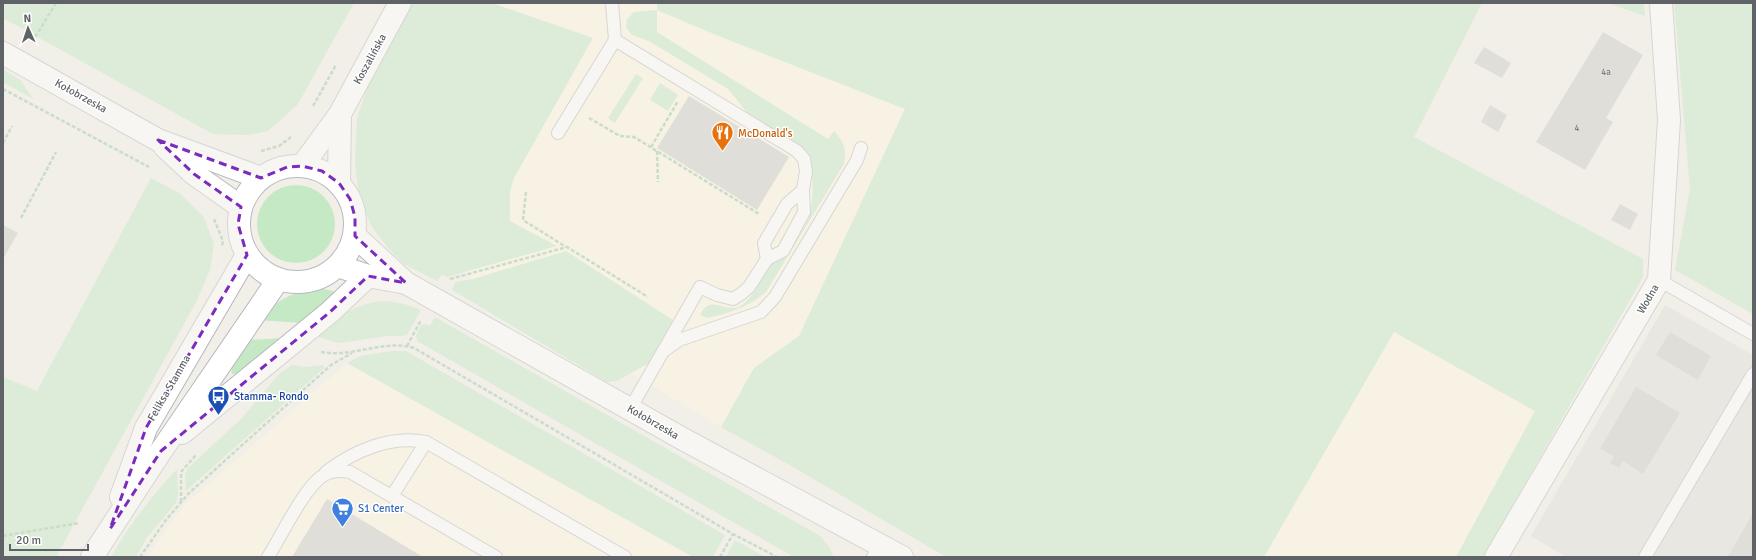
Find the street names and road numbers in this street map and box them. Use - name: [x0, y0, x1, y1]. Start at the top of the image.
- street label: Koszalińska: [351, 31, 389, 86]
- street label: Kołobrzeska: [53, 76, 110, 116]
- street label: Wodna: [1634, 282, 1662, 316]
- street label: Feliksa Stamma: [145, 352, 193, 423]
- street label: Kołobrzeska: [625, 402, 682, 442]

